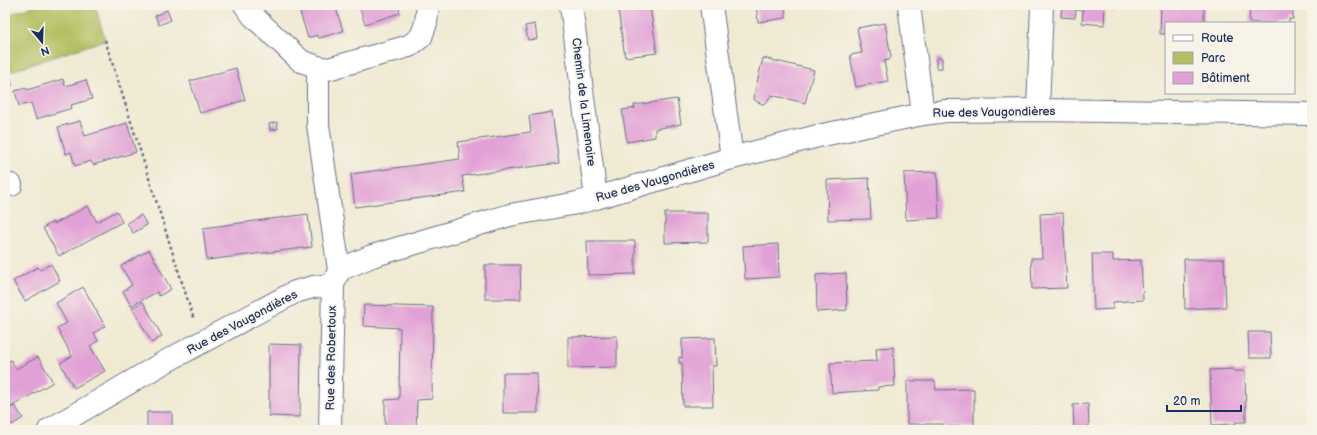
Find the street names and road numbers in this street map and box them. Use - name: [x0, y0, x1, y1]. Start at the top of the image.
- street label: Chemin de la Limenaire: [568, 37, 599, 167]
- street label: Rue des Vaugondières: [932, 104, 1056, 121]
- street label: Rue des Vaugondières: [594, 157, 716, 206]
- street label: Rue des Vaugondières: [184, 287, 300, 358]
- street label: Rue des Robertoux: [323, 305, 340, 411]

